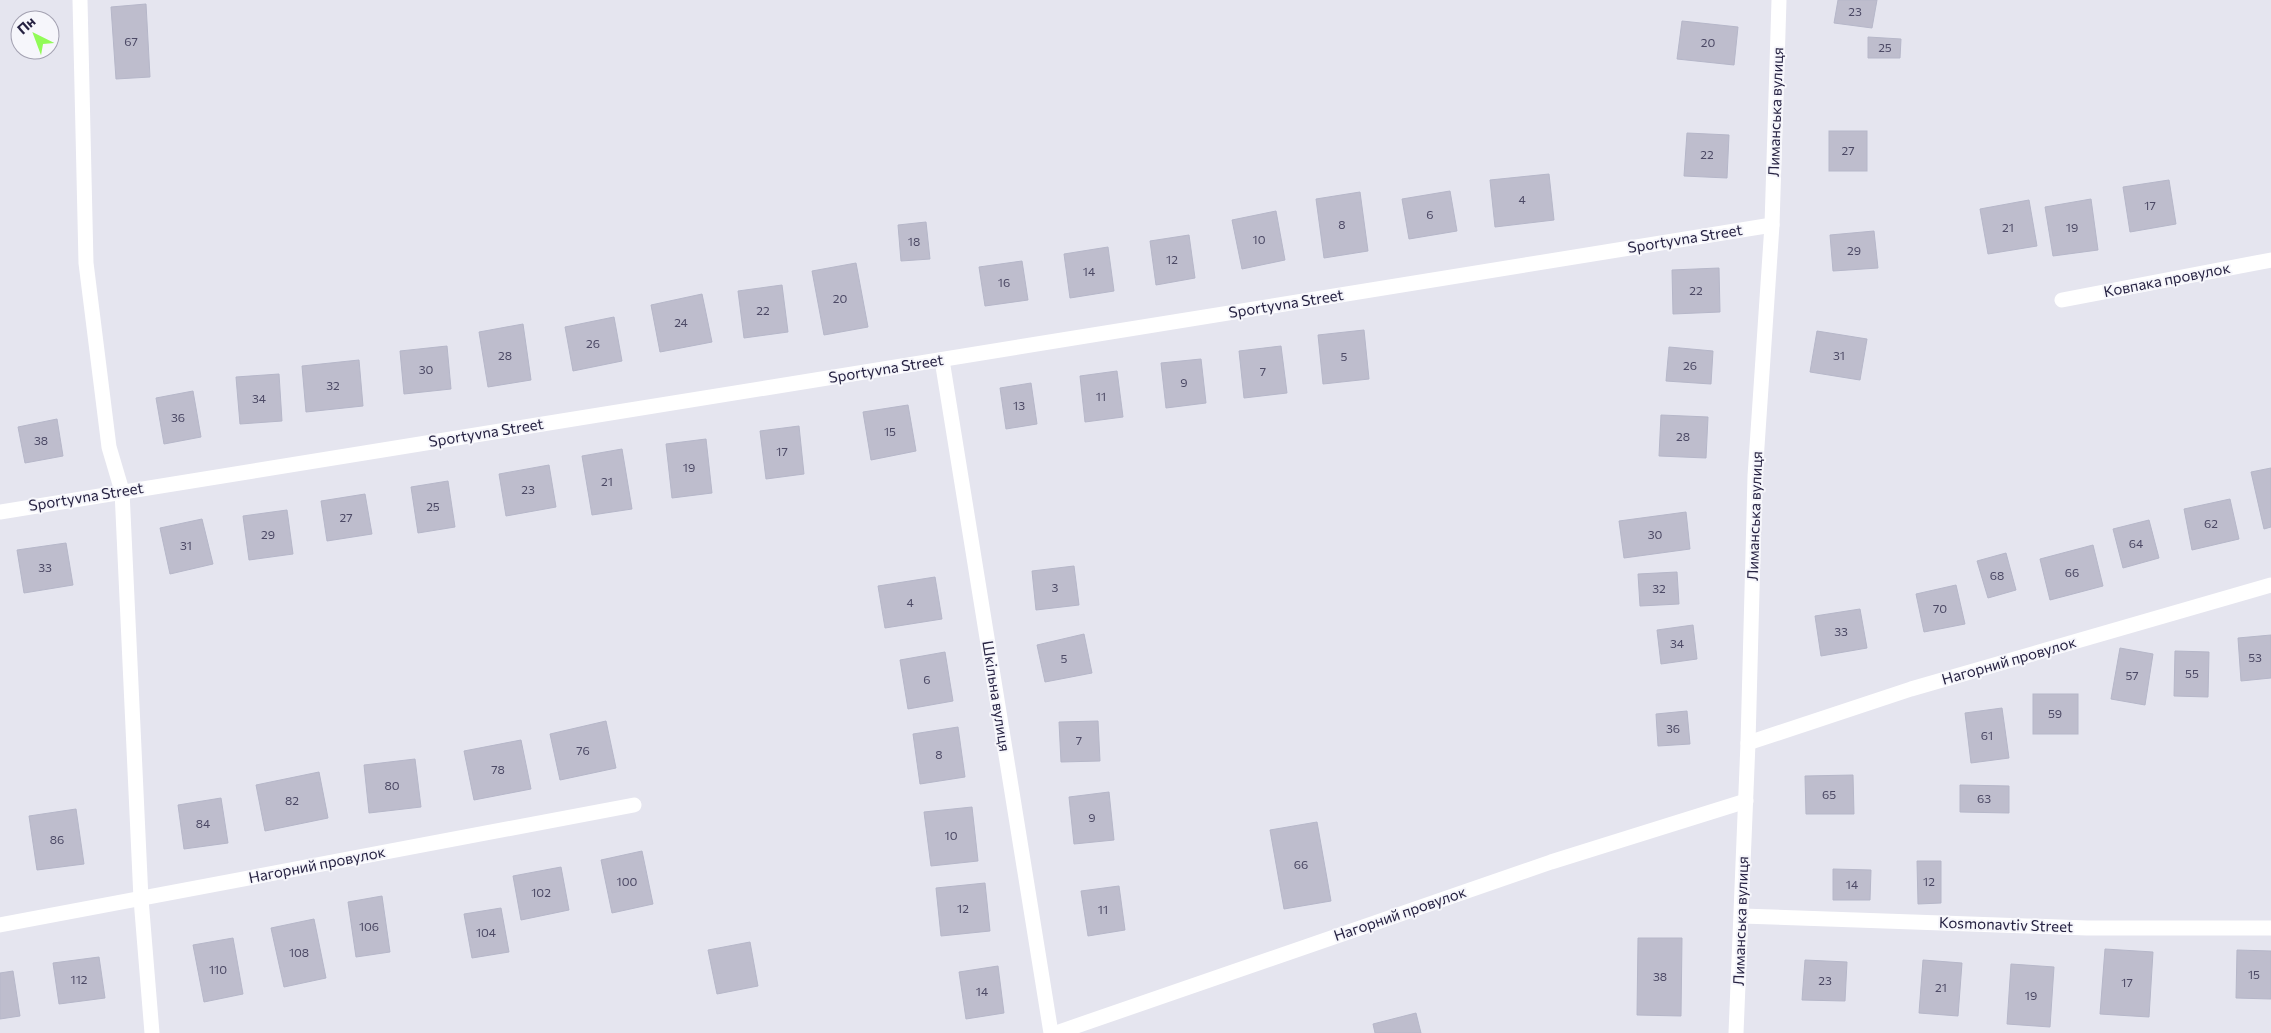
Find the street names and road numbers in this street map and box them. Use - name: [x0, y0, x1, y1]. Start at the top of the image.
- street label: Лиманська вулиця: [1764, 47, 1786, 177]
- street label: Sportyvna Street: [1626, 220, 1744, 256]
- street label: Ковпака провулок: [2102, 258, 2232, 300]
- street label: Sportyvna Street: [1227, 285, 1345, 321]
- street label: Sportyvna Street: [827, 350, 945, 386]
- street label: Sportyvna Street: [427, 414, 545, 450]
- street label: Лиманська вулиця: [1743, 451, 1765, 581]
- street label: Sportyvna Street: [27, 478, 145, 514]
- street label: Нагорний провулок: [1939, 632, 2078, 688]
- street label: Шкільна вулиця: [979, 639, 1015, 753]
- street label: Нагорний провулок: [247, 842, 387, 886]
- street label: Лиманська вулиця: [1729, 856, 1751, 986]
- street label: Нагорний провулок: [1331, 882, 1468, 944]
- street label: Kosmonavtiv Street: [1939, 913, 2073, 935]

